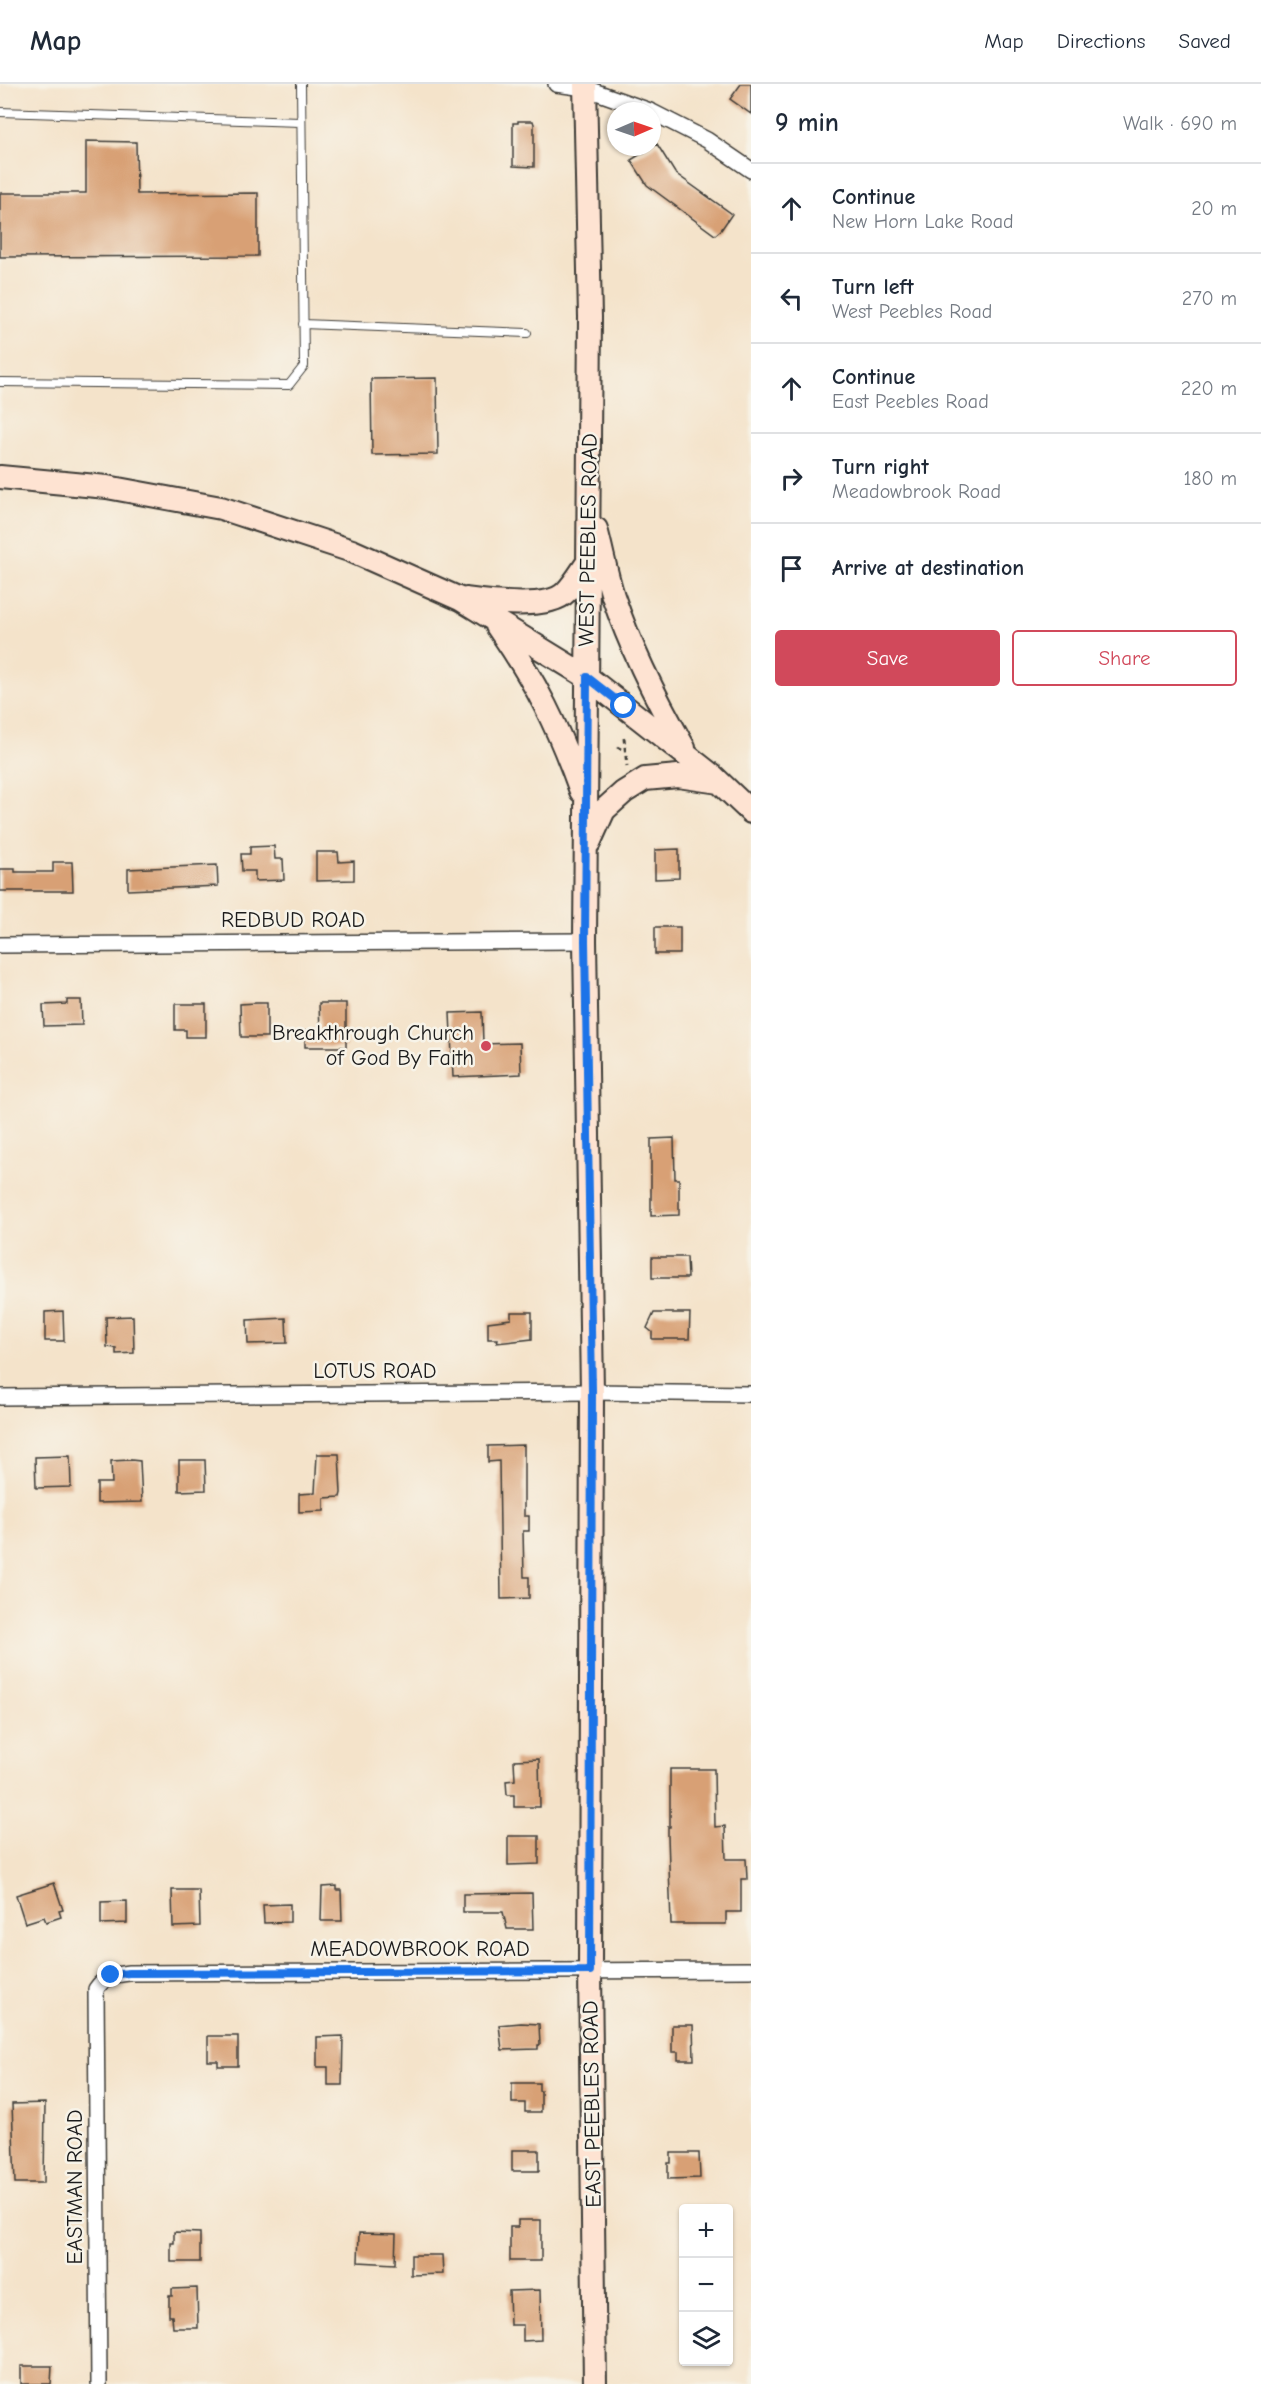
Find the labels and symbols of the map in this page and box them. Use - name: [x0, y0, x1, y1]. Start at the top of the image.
- north arrow: [607, 102, 661, 156]
- street label: WEST PEEBLES ROAD: [573, 433, 603, 647]
- route start: [610, 692, 636, 718]
- street label: REDBUD ROAD: [221, 907, 365, 933]
- place label: Breakthrough Church of God By Faith: [272, 1020, 474, 1071]
- marker: Breakthrough Church of God By Faith: [479, 1039, 493, 1053]
- street label: LOTUS ROAD: [313, 1358, 437, 1384]
- street label: MEADOWBROOK ROAD: [310, 1936, 530, 1962]
- route end: [97, 1961, 123, 1987]
- street label: EAST PEEBLES ROAD: [577, 2000, 607, 2208]
- street label: EASTMAN ROAD: [62, 2109, 88, 2265]

